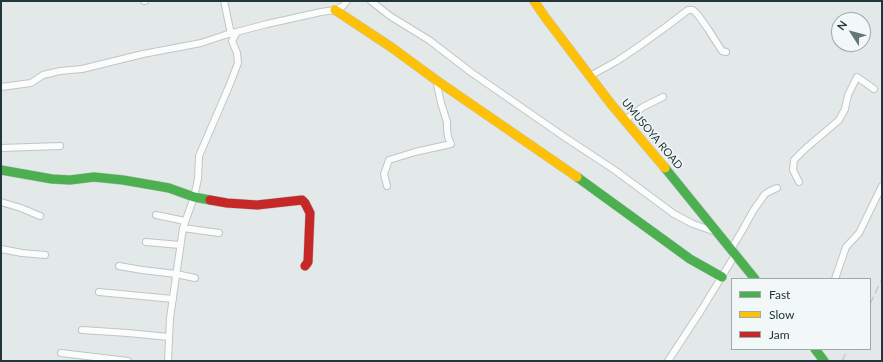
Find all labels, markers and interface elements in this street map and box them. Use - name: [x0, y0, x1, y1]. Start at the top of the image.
- north arrow: [831, 12, 871, 52]
- text: N: [834, 18, 849, 32]
- street label: UMUSOYA ROAD: [619, 96, 685, 172]
- legend: [731, 278, 871, 350]
- text: Fast: [769, 287, 790, 302]
- text: Slow: [769, 307, 794, 322]
- text: Jam: [769, 327, 790, 342]

